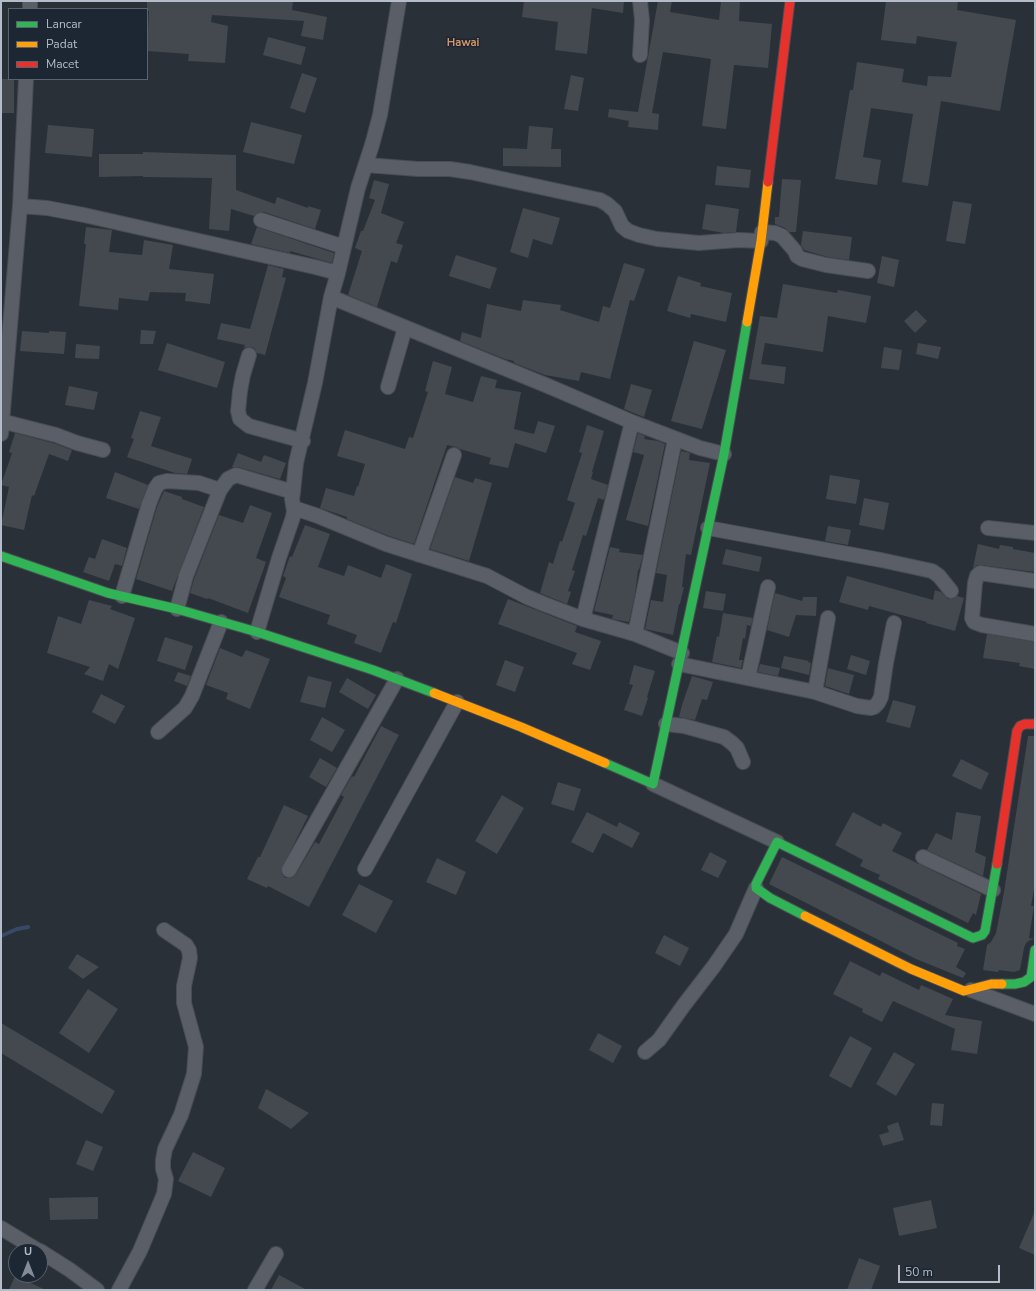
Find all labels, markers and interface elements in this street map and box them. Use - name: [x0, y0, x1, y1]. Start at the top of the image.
- legend: [8, 8, 148, 80]
- text: Lancar: [46, 16, 82, 32]
- text: Padat: [46, 36, 77, 52]
- district label: Hawai: [447, 36, 479, 50]
- text: Macet: [46, 56, 79, 72]
- north arrow: [8, 1243, 48, 1283]
- text: U: [24, 1244, 32, 1259]
- scale bar: [900, 1257, 1002, 1283]
- text: 50 m: [905, 1264, 933, 1280]

